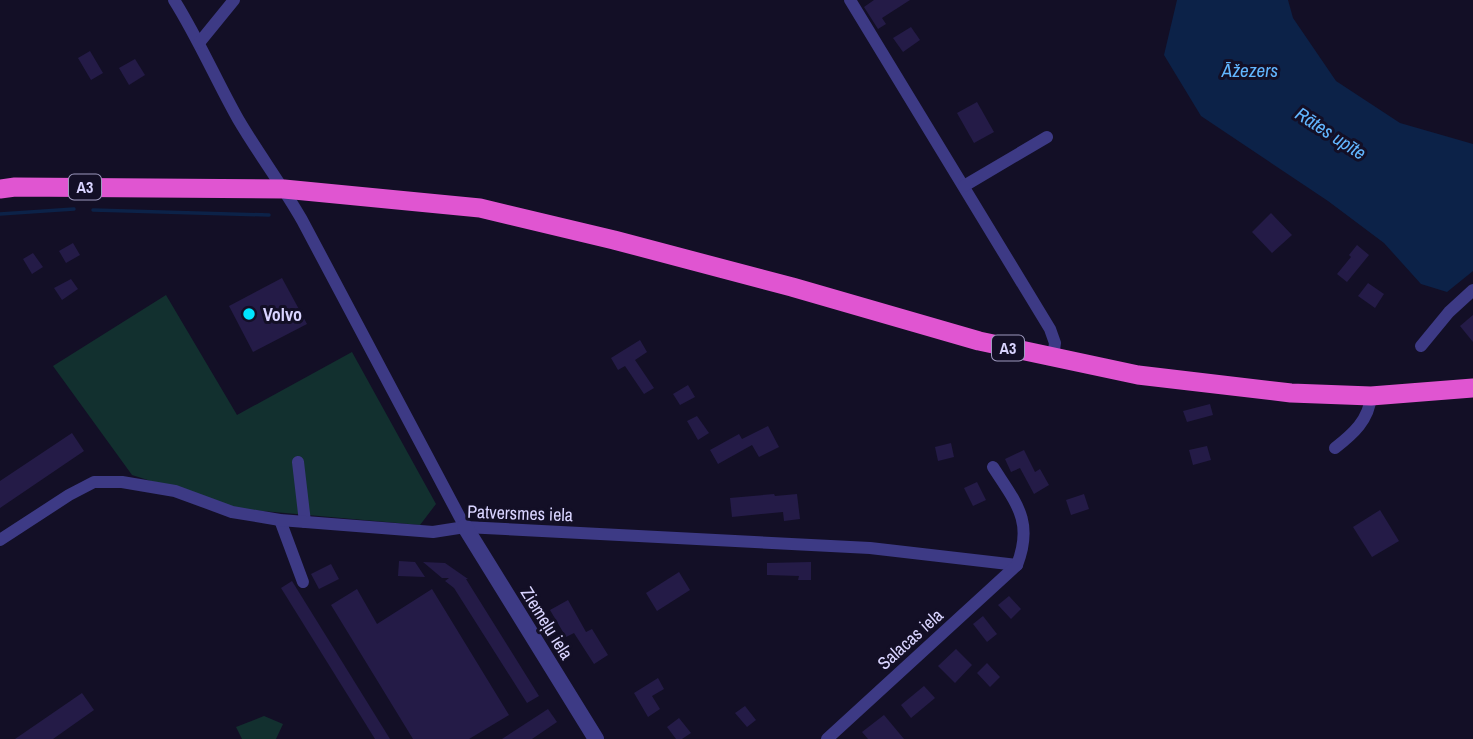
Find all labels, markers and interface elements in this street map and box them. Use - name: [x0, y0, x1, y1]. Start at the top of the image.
- water label: Āžezers: [1221, 57, 1278, 83]
- water label: Rātes upīte: [1291, 100, 1371, 166]
- road number: A3: [69, 174, 101, 200]
- place label: Volvo: [263, 302, 302, 327]
- marker: Volvo: [241, 306, 257, 322]
- road number: A3: [992, 336, 1024, 360]
- street label: Patversmes iela: [467, 499, 573, 527]
- street label: Ziemeļu iela: [515, 582, 579, 664]
- street label: Salacas iela: [872, 603, 948, 675]

